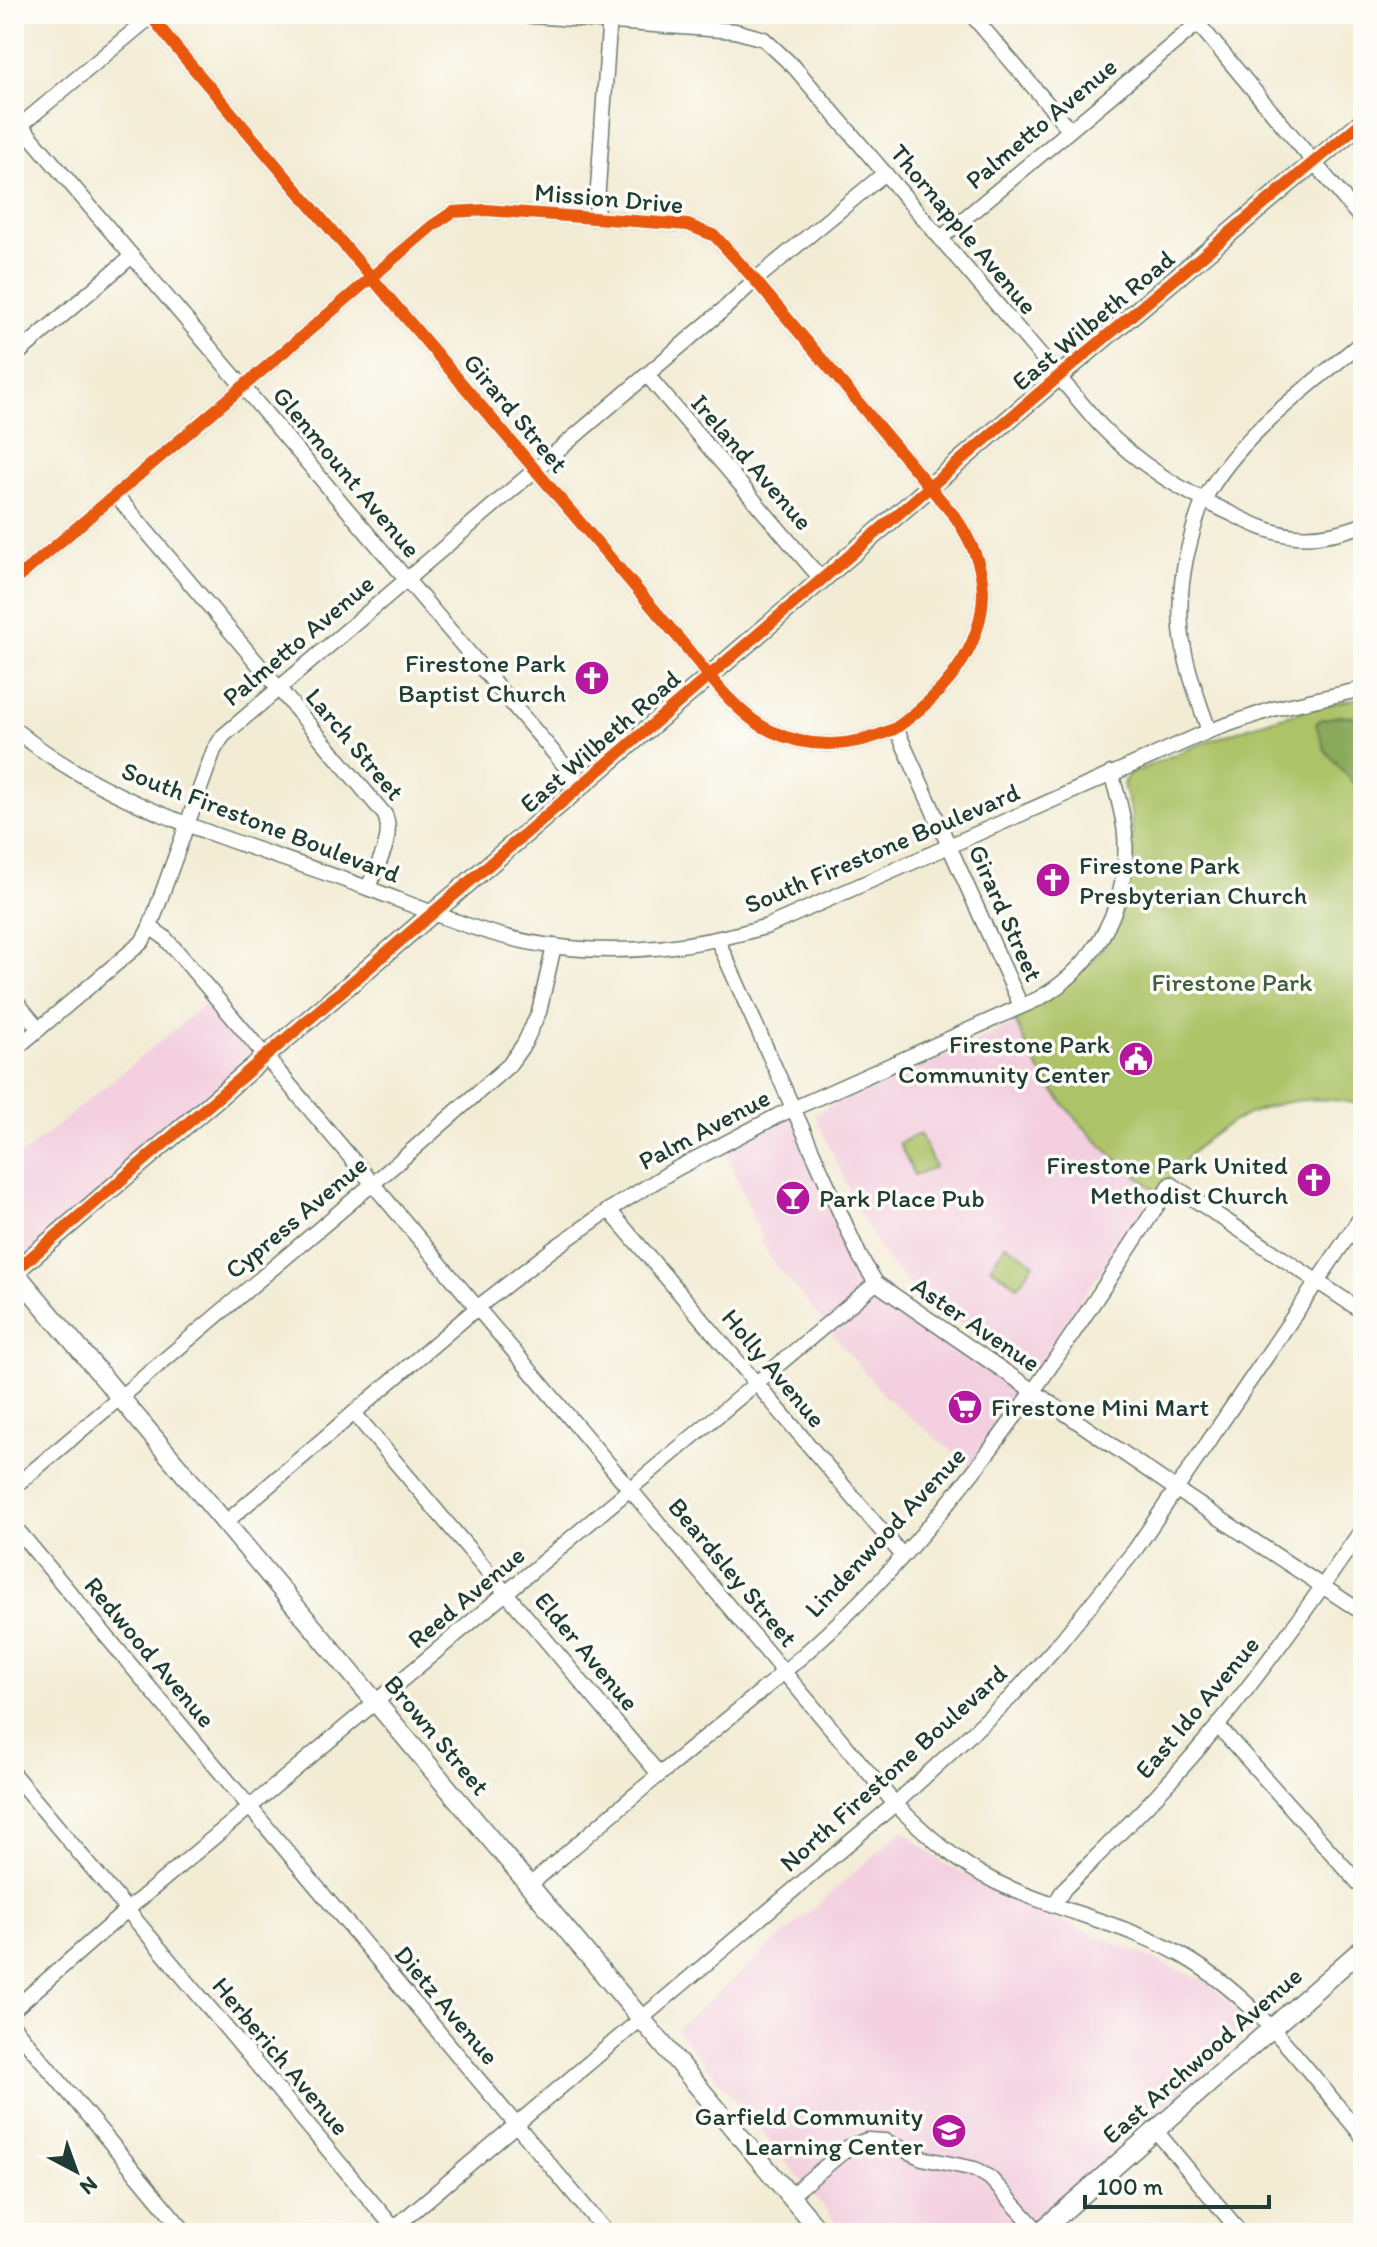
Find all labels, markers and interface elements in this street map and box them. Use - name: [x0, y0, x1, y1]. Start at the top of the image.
- street label: Palmetto Avenue: [959, 50, 1123, 196]
- street label: Thornapple Avenue: [883, 137, 1045, 321]
- street label: Mission Drive: [533, 176, 685, 220]
- street label: East Wilbeth Road: [1005, 242, 1181, 397]
- street label: Girard Street: [457, 347, 575, 479]
- street label: Glenmount Avenue: [266, 380, 428, 564]
- street label: Ireland Avenue: [684, 387, 820, 537]
- street label: Palmetto Avenue: [216, 567, 380, 713]
- place label: Firestone Park Baptist Church: [398, 647, 567, 709]
- church icon: Firestone Park Baptist Church: [573, 659, 611, 697]
- street label: East Wilbeth Road: [513, 662, 687, 820]
- street label: Larch Street: [299, 681, 412, 807]
- street label: South Firestone Boulevard: [117, 754, 405, 890]
- street label: South Firestone Boulevard: [740, 775, 1025, 921]
- street label: Girard Street: [962, 840, 1050, 986]
- place label: Firestone Park Presbyterian Church: [1079, 849, 1307, 911]
- church icon: Firestone Park Presbyterian Church: [1034, 861, 1072, 899]
- park label: Firestone Park: [1151, 966, 1313, 998]
- place label: Firestone Park Community Center: [898, 1028, 1111, 1090]
- public building icon: Firestone Park Community Center: [1117, 1040, 1155, 1078]
- street label: Palm Avenue: [633, 1081, 775, 1177]
- street label: Cypress Avenue: [218, 1148, 374, 1286]
- place label: Firestone Park United Methodist Church: [1046, 1149, 1288, 1211]
- church icon: Firestone Park United Methodist Church: [1295, 1161, 1333, 1199]
- bar icon: Park Place Pub: [774, 1179, 812, 1217]
- place label: Park Place Pub: [819, 1182, 985, 1214]
- street label: Aster Avenue: [906, 1269, 1046, 1379]
- street label: Holly Avenue: [715, 1302, 833, 1434]
- supermarket icon: Firestone Mini Mart: [946, 1388, 984, 1426]
- place label: Firestone Mini Mart: [991, 1391, 1209, 1423]
- street label: Lindenwood Avenue: [798, 1440, 972, 1624]
- street label: Beardsley Street: [661, 1491, 805, 1653]
- street label: Reed Avenue: [401, 1539, 531, 1655]
- street label: Redwood Avenue: [77, 1570, 223, 1734]
- street label: Elder Avenue: [528, 1585, 646, 1717]
- street label: East Ido Avenue: [1128, 1629, 1266, 1785]
- street label: North Firestone Boulevard: [773, 1657, 1013, 1879]
- street label: Brown Street: [377, 1668, 497, 1802]
- street label: Dietz Avenue: [388, 1939, 506, 2071]
- street label: East Archwood Avenue: [1095, 1959, 1309, 2151]
- street label: Herberich Avenue: [205, 1970, 357, 2142]
- place label: Garfield Community Learning Center: [695, 2100, 924, 2162]
- school or university icon: Garfield Community Learning Center: [930, 2112, 968, 2150]
- north arrow: [36, 2131, 116, 2211]
- scale bar: [1085, 2159, 1269, 2209]
- text: N: [74, 2171, 103, 2201]
- text: 100 m: [1097, 2172, 1163, 2201]

